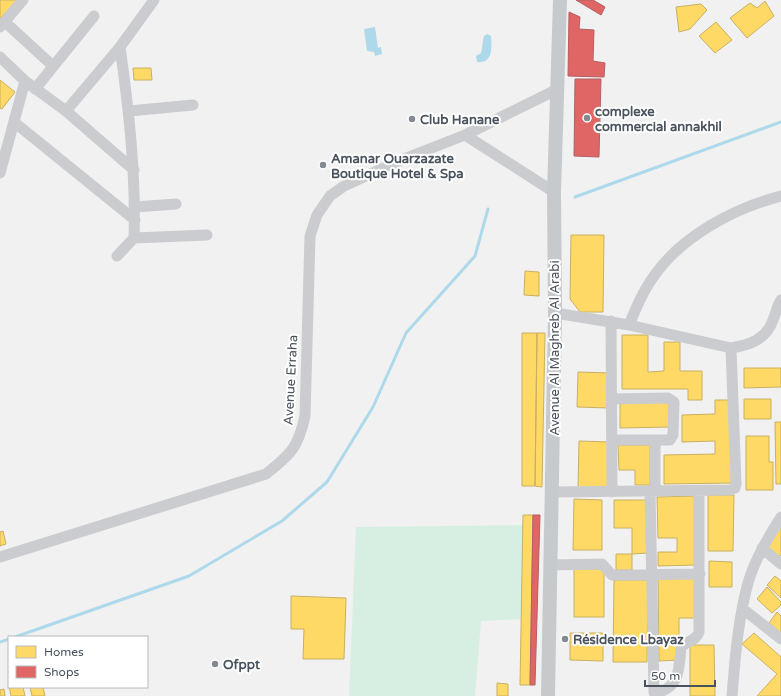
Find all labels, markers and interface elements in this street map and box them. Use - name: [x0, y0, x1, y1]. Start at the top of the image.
- place label: complexe commercial annakhil: [595, 104, 722, 135]
- place label: Club Hanane: [420, 112, 500, 128]
- marker: complexe commercial annakhil: [582, 113, 592, 123]
- marker: Club Hanane: [407, 114, 417, 124]
- place label: Amanar Ouarzazate Boutique Hotel & Spa: [331, 151, 463, 182]
- marker: Amanar Ouarzazate Boutique Hotel & Spa: [318, 160, 328, 170]
- street label: Avenue Al Maghreb Al Arabi: [547, 260, 563, 436]
- street label: Avenue Erraha: [281, 334, 301, 426]
- place label: Résidence Lbayaz: [573, 632, 684, 648]
- marker: Résidence Lbayaz: [560, 634, 570, 644]
- legend: [8, 636, 148, 688]
- text: Homes: [44, 645, 84, 659]
- place label: Ofppt: [223, 657, 260, 673]
- marker: Ofppt: [210, 659, 220, 669]
- scale bar: [645, 662, 715, 688]
- text: Shops: [44, 665, 79, 679]
- text: 50 m: [651, 669, 680, 683]

